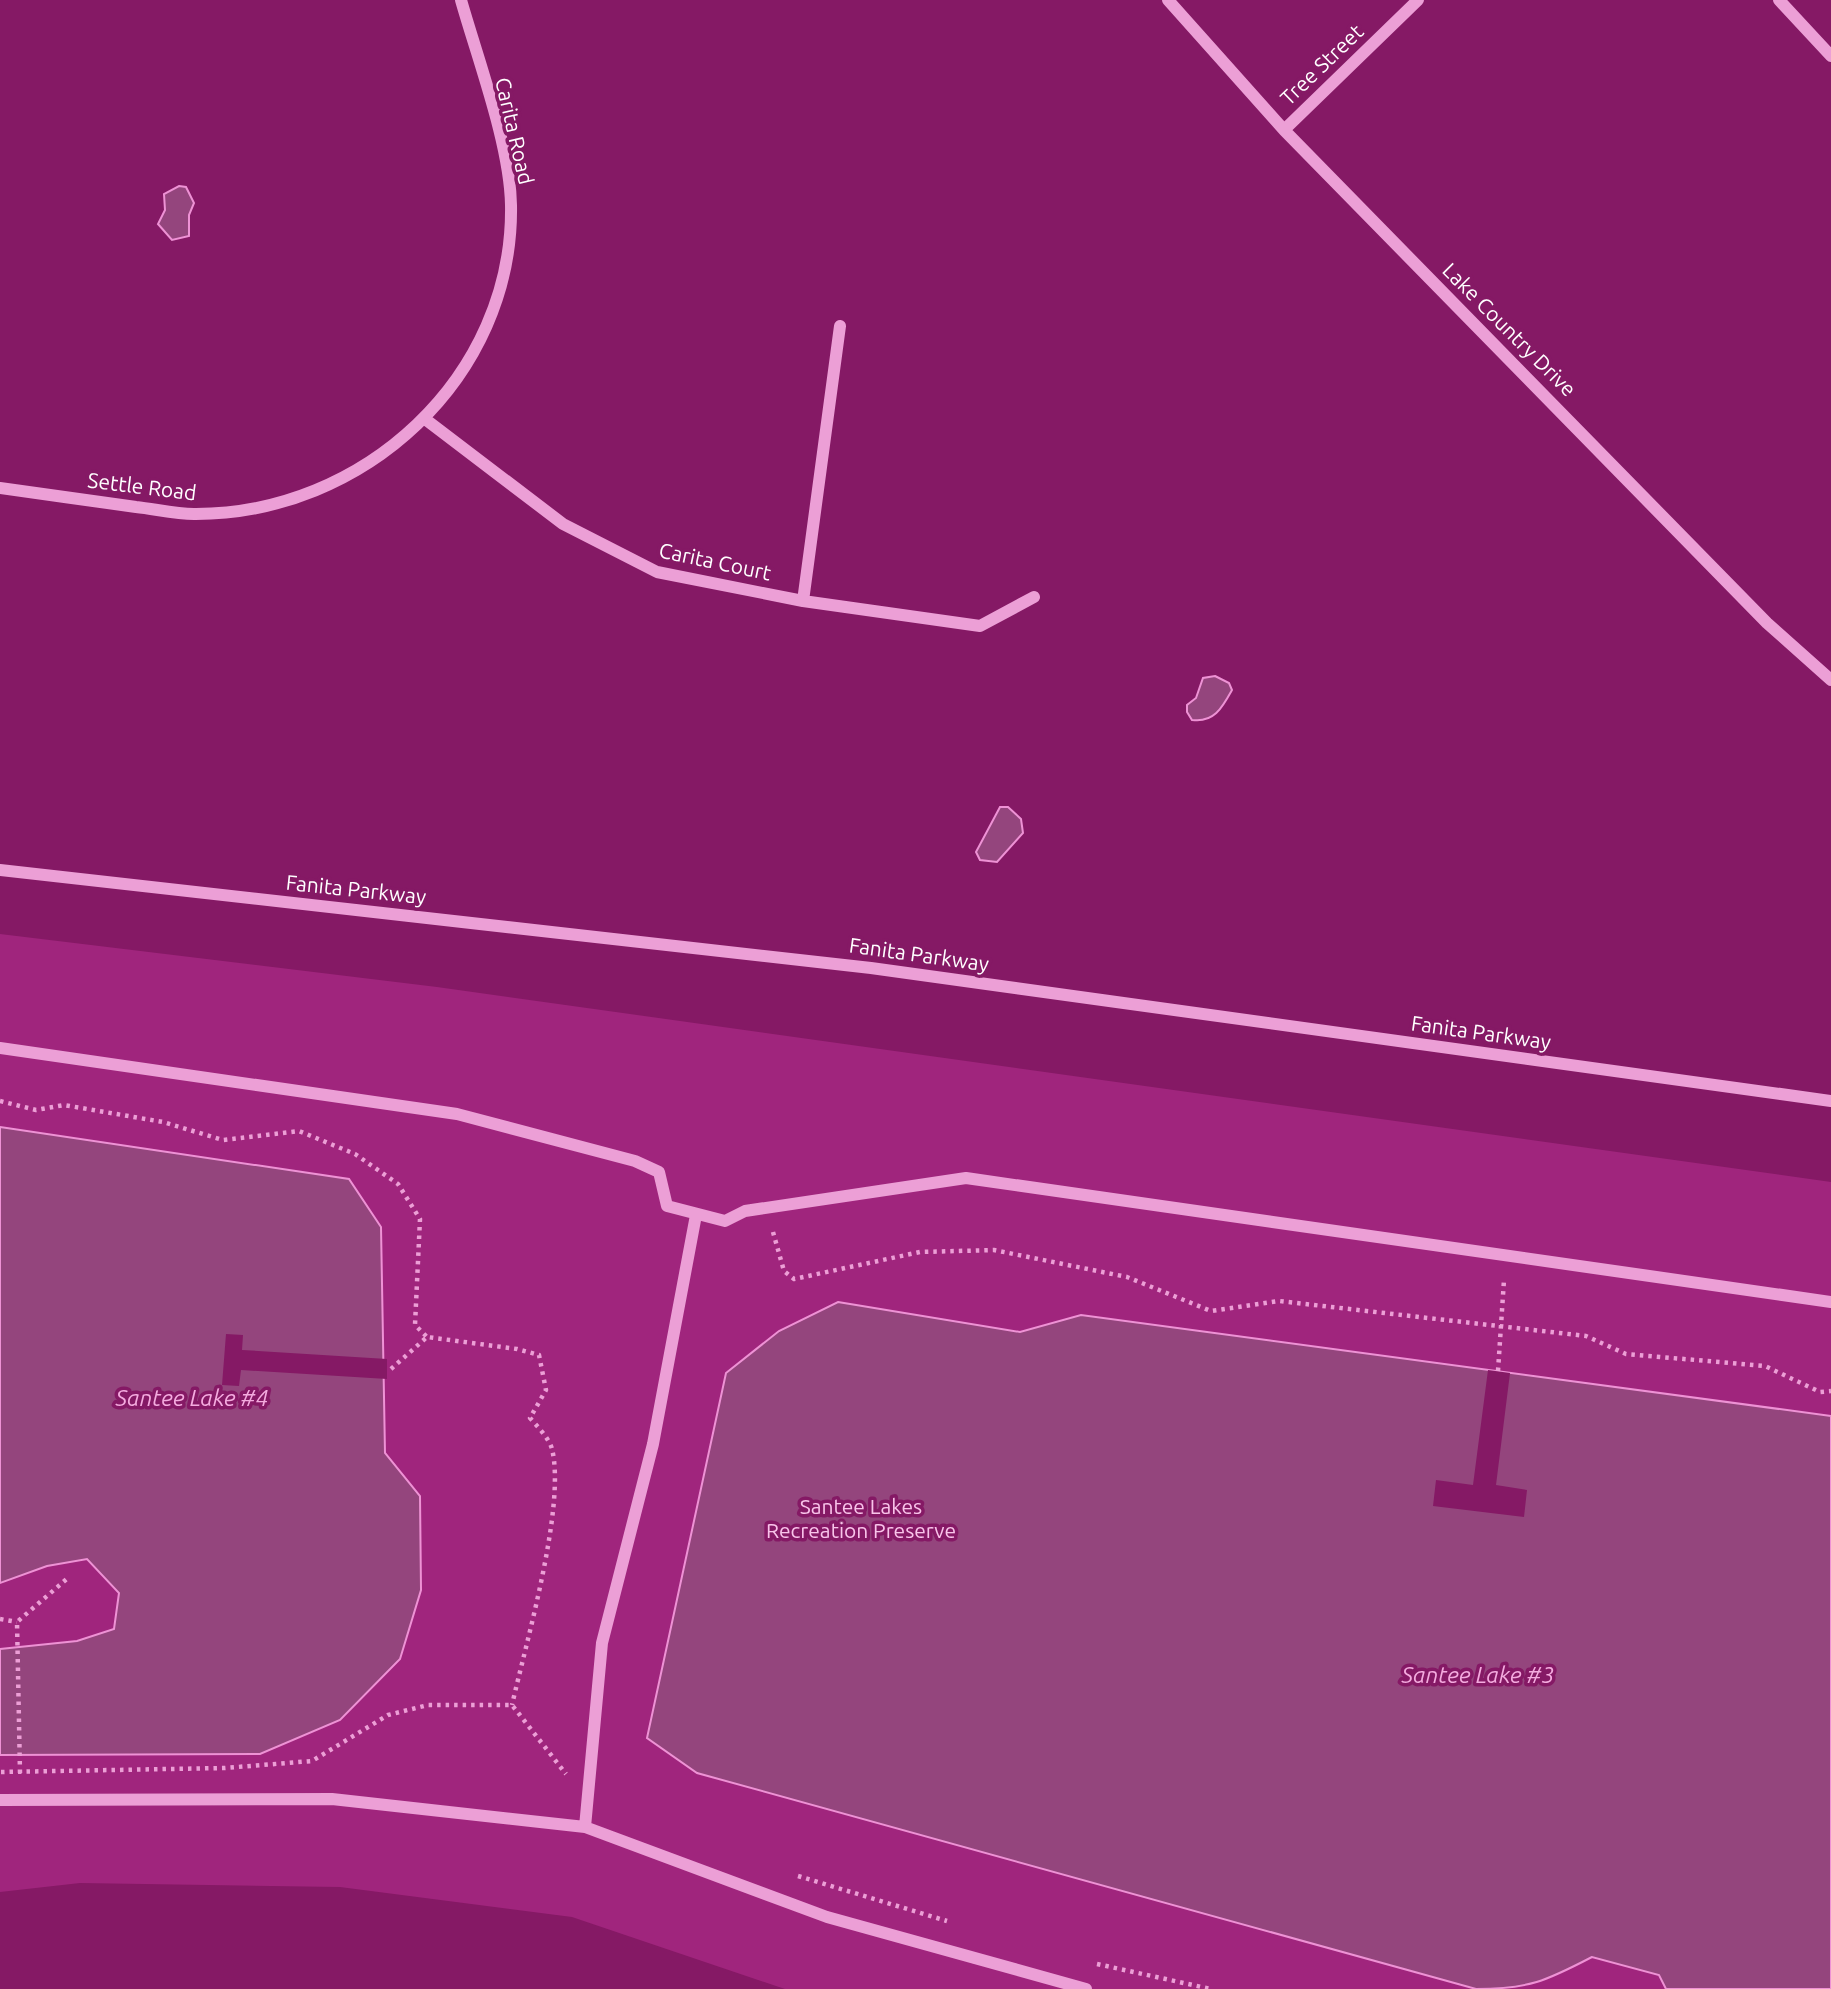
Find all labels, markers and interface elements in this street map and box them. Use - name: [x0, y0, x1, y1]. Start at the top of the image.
- street label: Tree Street: [1275, 19, 1368, 110]
- street label: Carita Road: [491, 75, 539, 187]
- street label: Lake Country Drive: [1438, 258, 1581, 401]
- street label: Settle Road: [86, 467, 198, 505]
- street label: Carita Court: [657, 537, 773, 585]
- street label: Fanita Parkway: [285, 870, 427, 908]
- street label: Fanita Parkway: [848, 932, 991, 976]
- street label: Fanita Parkway: [1410, 1010, 1553, 1054]
- water label: Santee Lake #4: [115, 1385, 269, 1410]
- park label: Santee Lakes Recreation Preserve: [766, 1494, 956, 1542]
- water label: Santee Lake #3: [1401, 1662, 1555, 1687]

